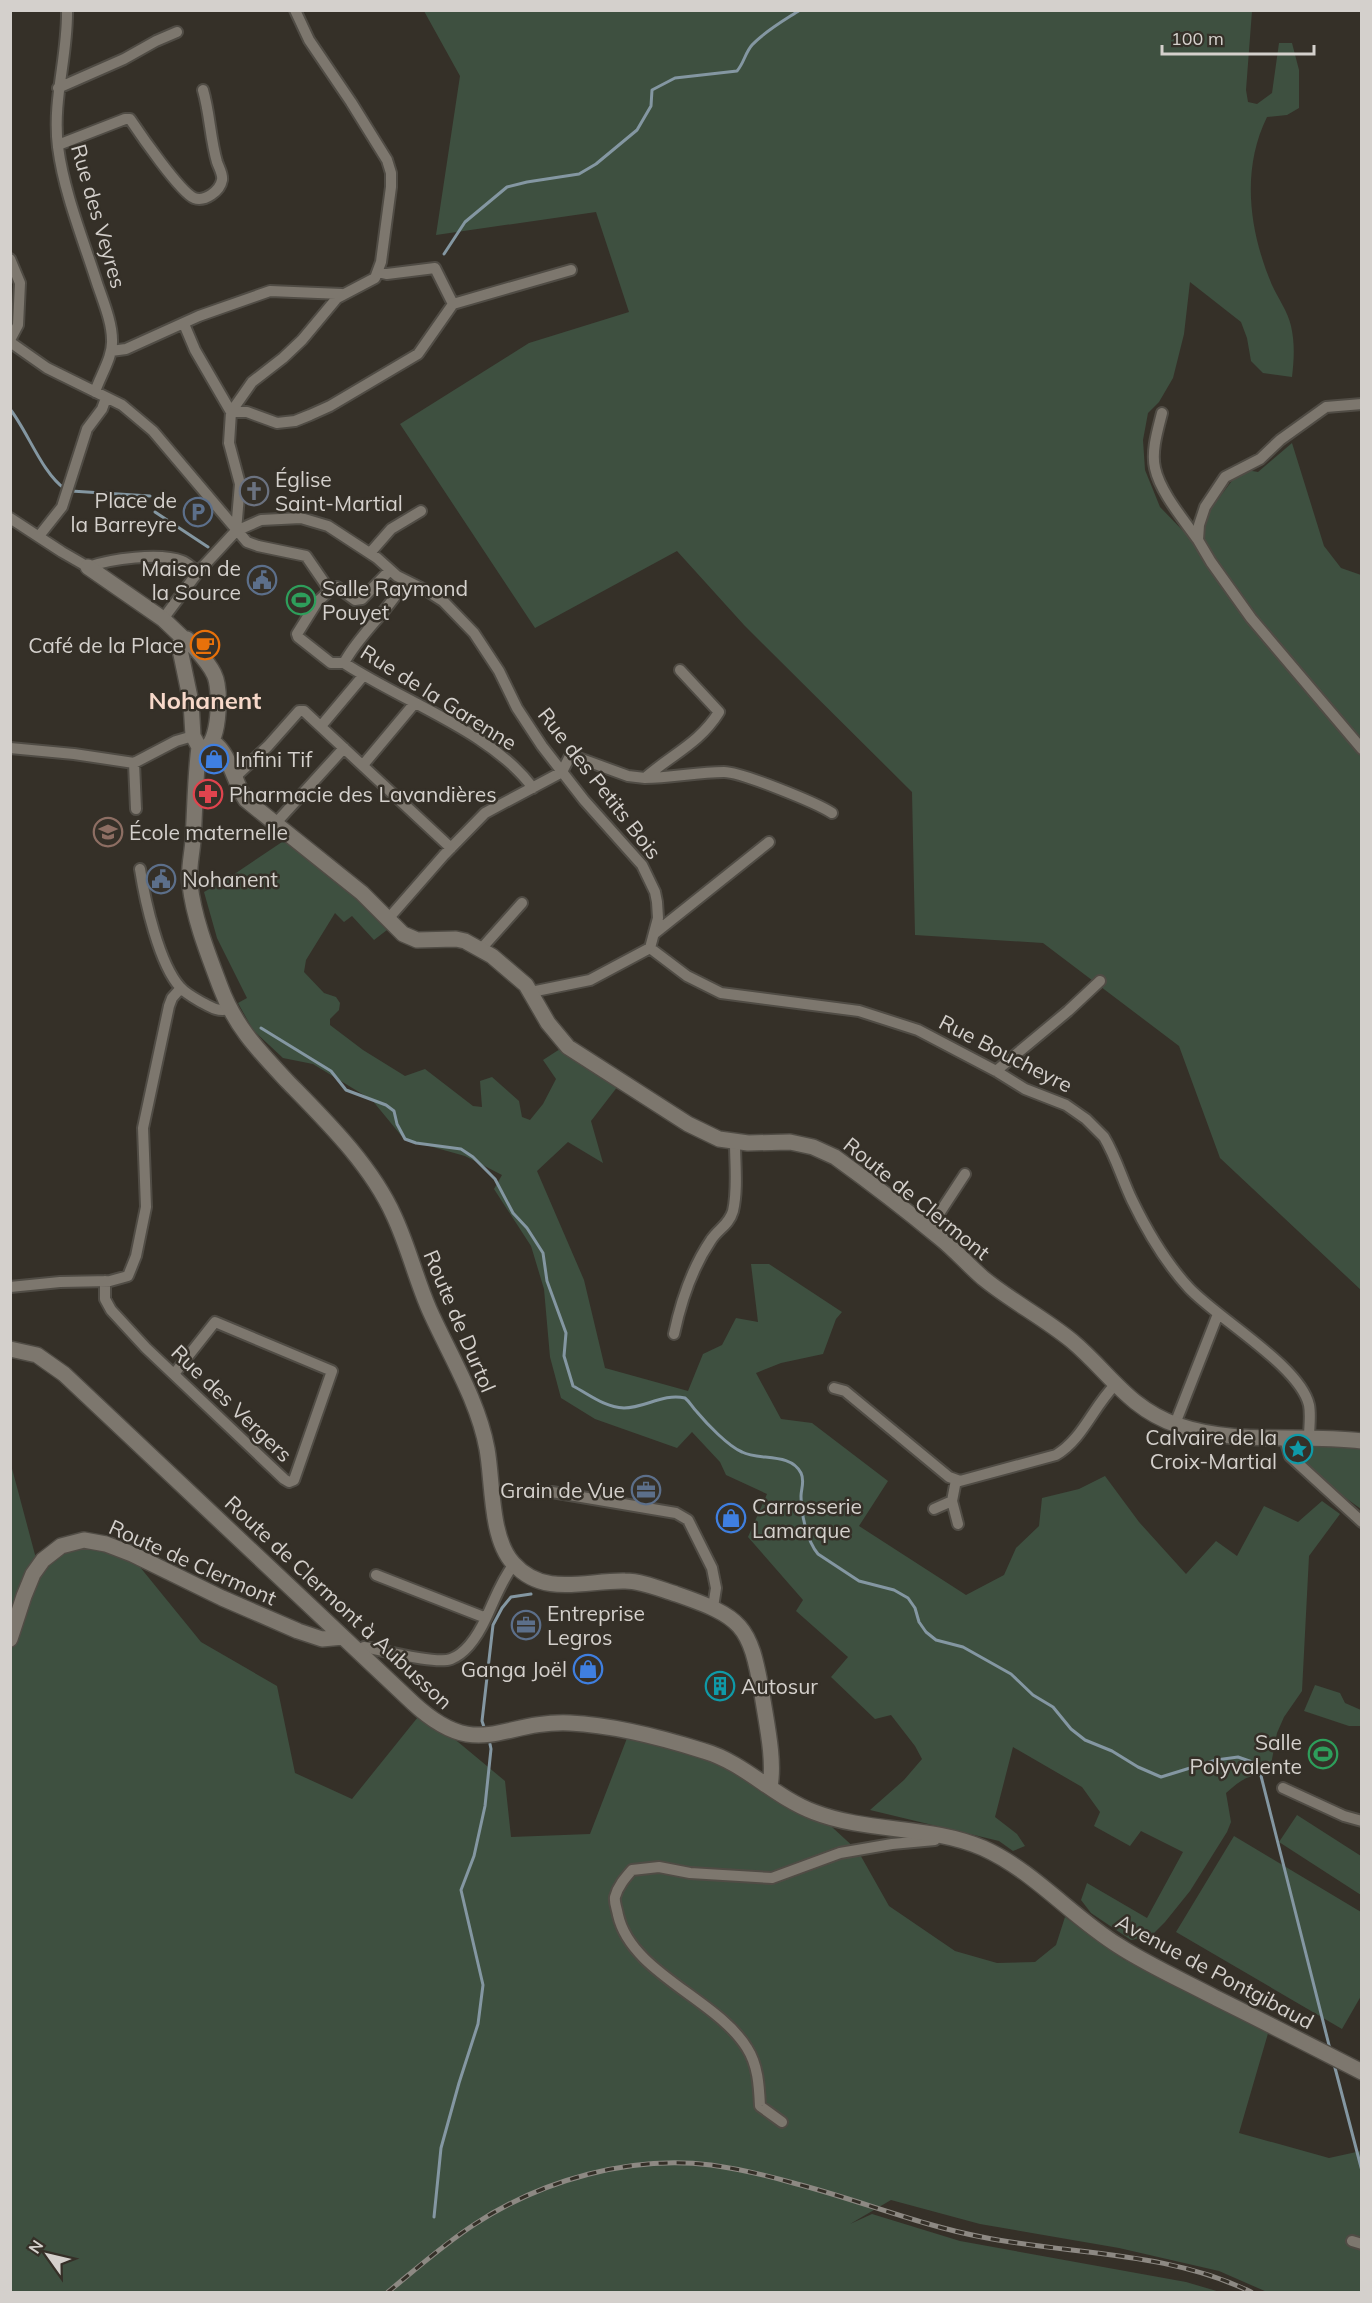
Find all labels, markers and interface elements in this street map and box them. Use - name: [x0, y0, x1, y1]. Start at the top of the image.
- scale bar: [1162, 18, 1314, 56]
- text: 100 m: [1171, 27, 1224, 50]
- street label: Rue des Veyres: [66, 141, 132, 291]
- place label: Église Saint-Martial: [275, 466, 403, 516]
- church icon: Église Saint-Martial: [238, 475, 270, 507]
- place label: Place de la Barreyre: [71, 487, 177, 537]
- parking icon: Place de la Barreyre: [182, 496, 214, 528]
- place label: Maison de la Source: [141, 555, 241, 605]
- public building icon: Maison de la Source: [246, 564, 278, 596]
- place label: Salle Raymond Pouyet: [322, 575, 468, 625]
- sports icon: Salle Raymond Pouyet: [285, 584, 317, 616]
- cafe icon: Café de la Place: [189, 629, 221, 661]
- place label: Café de la Place: [28, 632, 184, 658]
- street label: Rue de la Garenne: [356, 639, 522, 755]
- district label: Nohanent: [149, 685, 261, 715]
- street label: Rue des Petits Bois: [533, 702, 667, 864]
- shop icon: Infini Tif: [198, 743, 230, 775]
- place label: Infini Tif: [235, 746, 313, 772]
- pharmacy icon: Pharmacie des Lavandières: [192, 778, 224, 810]
- place label: Pharmacie des Lavandières: [229, 781, 497, 807]
- school or university icon: École maternelle: [92, 816, 124, 848]
- place label: École maternelle: [129, 819, 288, 845]
- public building icon: Nohanent: [145, 863, 177, 895]
- place label: Nohanent: [182, 866, 278, 892]
- street label: Rue Boucheyre: [935, 1008, 1077, 1098]
- street label: Route de Clermont: [839, 1131, 995, 1265]
- street label: Route de Durtol: [418, 1246, 502, 1396]
- street label: Rue des Vergers: [166, 1339, 298, 1467]
- place label: Calvaire de la Croix-Martial: [1145, 1424, 1277, 1474]
- place icon: Calvaire de la Croix-Martial: [1282, 1433, 1314, 1465]
- office icon: Grain de Vue: [630, 1474, 662, 1506]
- place label: Grain de Vue: [500, 1477, 625, 1503]
- street label: Route de Clermont à Aubusson: [220, 1490, 458, 1714]
- place label: Carrosserie Lamarque: [752, 1493, 862, 1543]
- shop icon: Carrosserie Lamarque: [715, 1502, 747, 1534]
- street label: Route de Clermont: [105, 1513, 281, 1611]
- place label: Entreprise Legros: [547, 1600, 645, 1650]
- office icon: Entreprise Legros: [510, 1609, 542, 1641]
- shop icon: Ganga Joël: [572, 1653, 604, 1685]
- place label: Ganga Joël: [461, 1656, 567, 1682]
- building icon: Autosur: [704, 1670, 736, 1702]
- place label: Autosur: [741, 1673, 818, 1699]
- place label: Salle Polyvalente: [1189, 1729, 1302, 1779]
- sports icon: Salle Polyvalente: [1307, 1738, 1339, 1770]
- street label: Avenue de Pontgibaud: [1112, 1908, 1318, 2034]
- north arrow: [18, 2225, 78, 2285]
- text: N: [24, 2236, 47, 2257]

